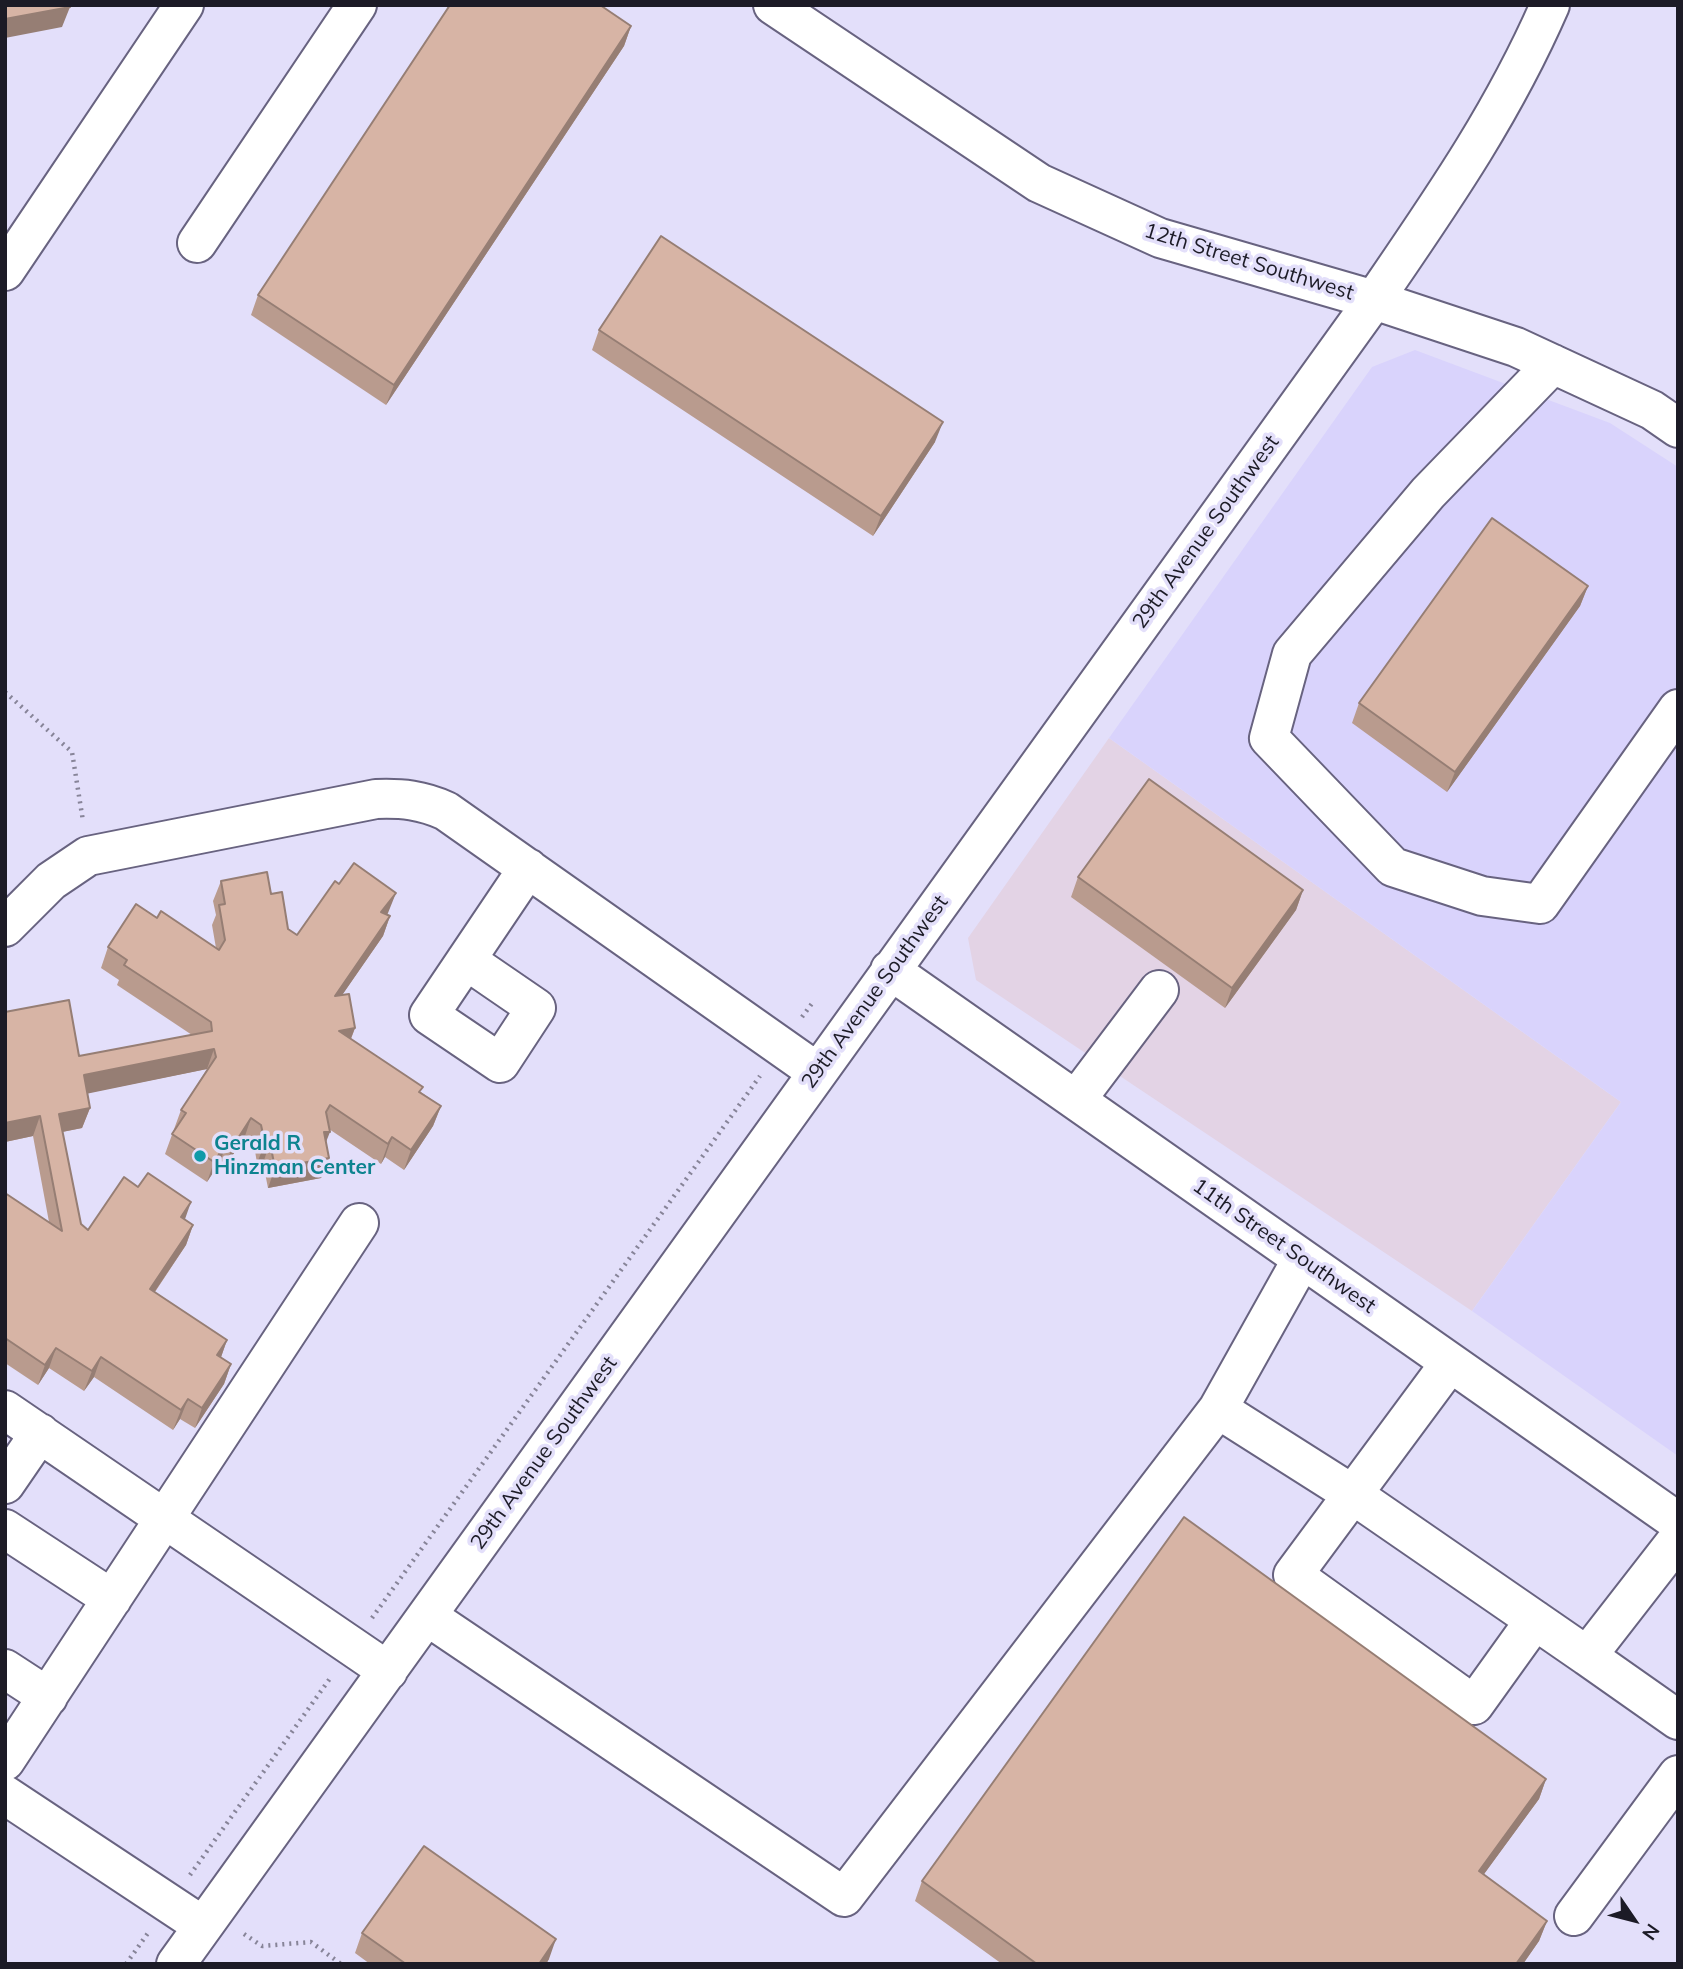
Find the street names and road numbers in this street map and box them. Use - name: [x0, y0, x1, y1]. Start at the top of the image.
- street label: 12th Street Southwest: [1141, 218, 1357, 306]
- street label: 29th Avenue Southwest: [1127, 430, 1285, 634]
- street label: 29th Avenue Southwest: [796, 890, 954, 1094]
- street label: 11th Street Southwest: [1188, 1173, 1380, 1319]
- street label: 29th Avenue Southwest: [465, 1351, 623, 1555]

